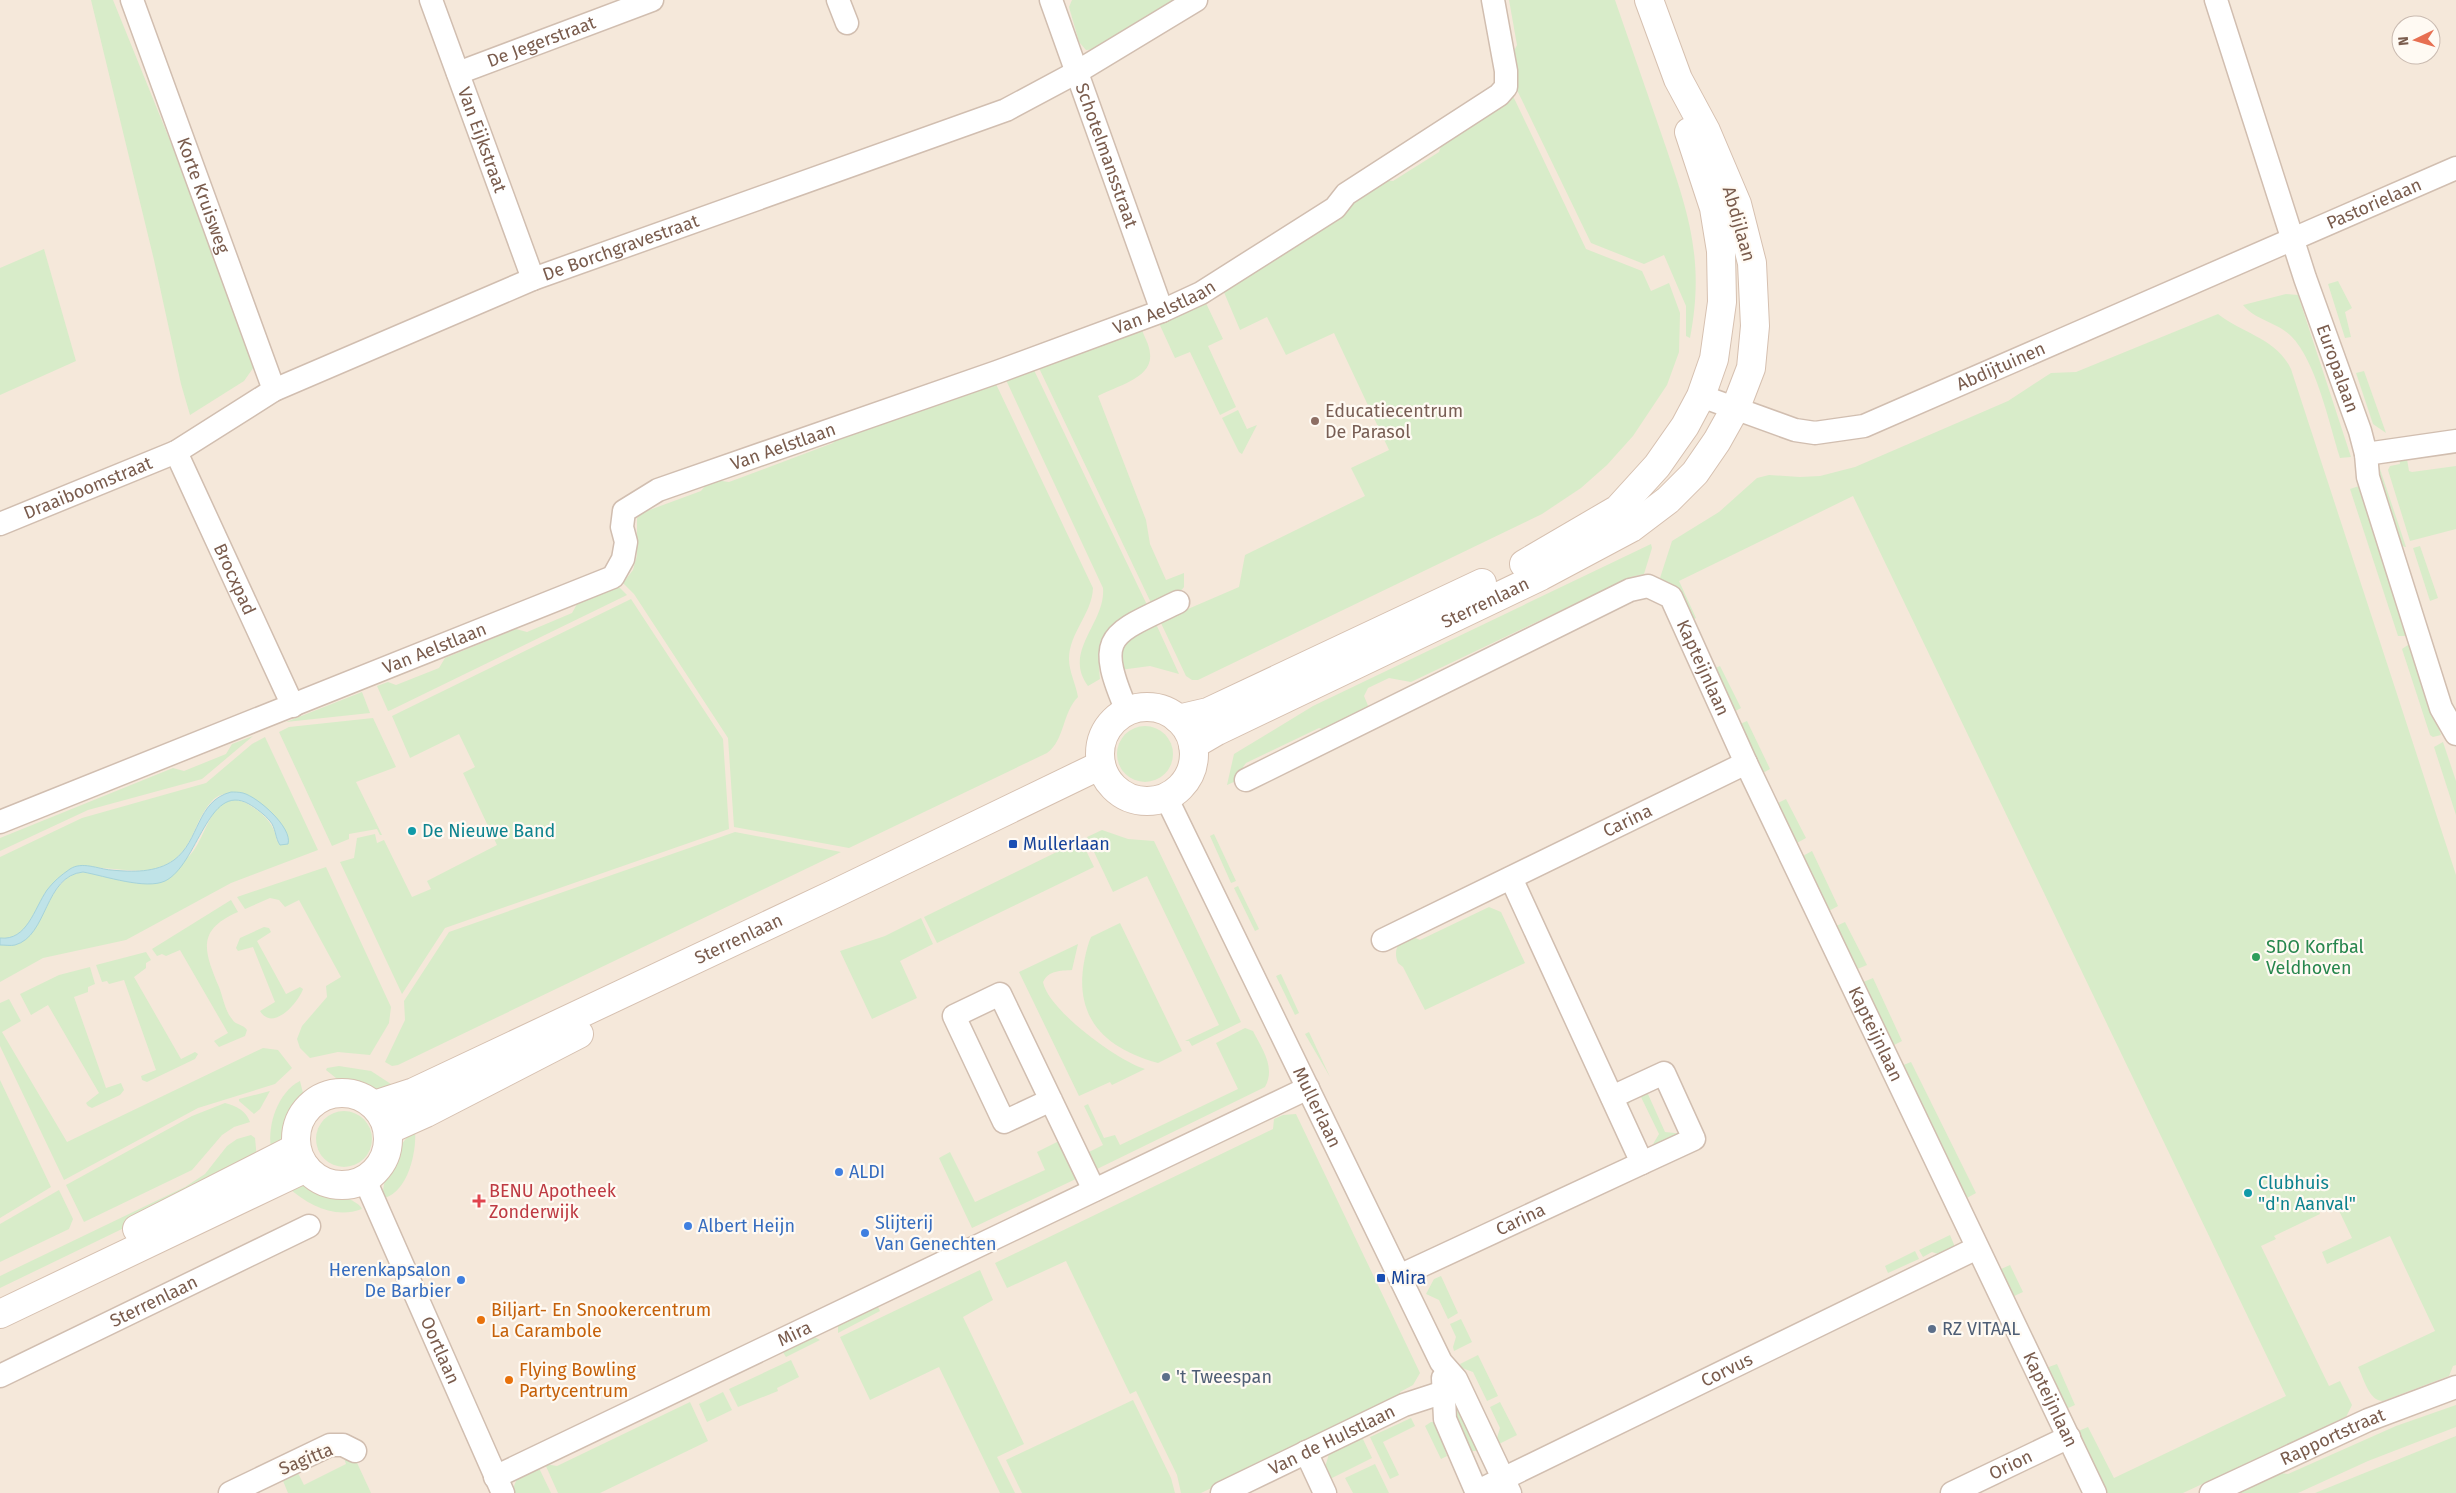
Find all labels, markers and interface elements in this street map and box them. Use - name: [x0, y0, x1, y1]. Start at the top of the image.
- street label: De Jegerstraat: [484, 11, 599, 72]
- north arrow: [2391, 15, 2441, 65]
- text: N: [2395, 36, 2412, 46]
- street label: Schotelmansstraat: [1071, 80, 1143, 231]
- street label: Van Eijkstraat: [453, 84, 512, 196]
- street label: Korte Kruisweg: [172, 134, 235, 257]
- street label: Pastorielaan: [2323, 173, 2425, 234]
- street label: Abdijlaan: [1718, 184, 1760, 264]
- street label: De Borchgravestraat: [540, 210, 702, 286]
- street label: Van Aelstlaan: [1110, 275, 1220, 339]
- street label: Europalaan: [2312, 321, 2363, 416]
- street label: Abdijtuinen: [1953, 337, 2049, 395]
- place label: Educatiecentrum De Parasol: [1325, 400, 1463, 443]
- marker: Educatiecentrum De Parasol: [1309, 415, 1321, 427]
- street label: Van Aelstlaan: [728, 418, 839, 475]
- street label: Draaiboomstraat: [20, 452, 156, 524]
- street label: Brocxpad: [209, 540, 261, 618]
- street label: Sterrenlaan: [1438, 572, 1533, 633]
- street label: Kapteijnlaan: [1672, 616, 1734, 719]
- street label: Van Aelstlaan: [379, 618, 490, 679]
- street label: Carina: [1599, 799, 1656, 842]
- place label: De Nieuwe Band: [422, 820, 555, 842]
- marker: De Nieuwe Band: [406, 825, 418, 837]
- place label: Mullerlaan: [1023, 833, 1110, 855]
- marker: Mullerlaan: [1007, 838, 1019, 850]
- street label: Sterrenlaan: [691, 909, 786, 969]
- place label: SDO Korfbal Veldhoven: [2266, 936, 2364, 979]
- marker: SDO Korfbal Veldhoven: [2250, 951, 2262, 963]
- street label: Kapteijnlaan: [1843, 983, 1908, 1085]
- street label: Mullerlaan: [1288, 1063, 1346, 1151]
- place label: ALDI: [849, 1161, 885, 1183]
- marker: ALDI: [833, 1166, 845, 1178]
- place label: Clubhuis "d'n Aanval": [2258, 1172, 2356, 1215]
- place label: BENU Apotheek Zonderwijk: [489, 1180, 617, 1223]
- marker: Clubhuis "d'n Aanval": [2242, 1187, 2254, 1199]
- marker: BENU Apotheek Zonderwijk: [473, 1195, 485, 1207]
- street label: Carina: [1492, 1199, 1549, 1240]
- place label: Slijterij Van Genechten: [875, 1212, 997, 1255]
- place label: Albert Heijn: [698, 1215, 795, 1237]
- marker: Albert Heijn: [682, 1220, 694, 1232]
- marker: Slijterij Van Genechten: [859, 1227, 871, 1239]
- place label: Herenkapsalon De Barbier: [329, 1259, 451, 1302]
- place label: Mira: [1391, 1267, 1426, 1289]
- street label: Sterrenlaan: [106, 1271, 201, 1332]
- marker: Mira: [1375, 1272, 1387, 1284]
- marker: Herenkapsalon De Barbier: [455, 1274, 467, 1286]
- place label: Biljart- En Snookercentrum La Carambole: [491, 1299, 711, 1342]
- street label: Oortlaan: [416, 1313, 465, 1387]
- marker: Biljart- En Snookercentrum La Carambole: [475, 1314, 487, 1326]
- street label: Mira: [774, 1316, 815, 1351]
- place label: RZ VITAAL: [1942, 1318, 2020, 1340]
- marker: RZ VITAAL: [1926, 1323, 1938, 1335]
- street label: Corvus: [1697, 1348, 1756, 1392]
- street label: Kapteijnlaan: [2018, 1348, 2082, 1451]
- place label: Flying Bowling Partycentrum: [519, 1359, 637, 1402]
- place label: 't Tweespan: [1176, 1366, 1272, 1388]
- marker: 't Tweespan: [1160, 1371, 1172, 1383]
- marker: Flying Bowling Partycentrum: [503, 1374, 515, 1386]
- street label: Van de Hulstlaan: [1265, 1400, 1399, 1480]
- street label: Rapportstraat: [2277, 1403, 2389, 1470]
- street label: Sagitta: [276, 1438, 336, 1480]
- street label: Orion: [1985, 1445, 2036, 1485]

